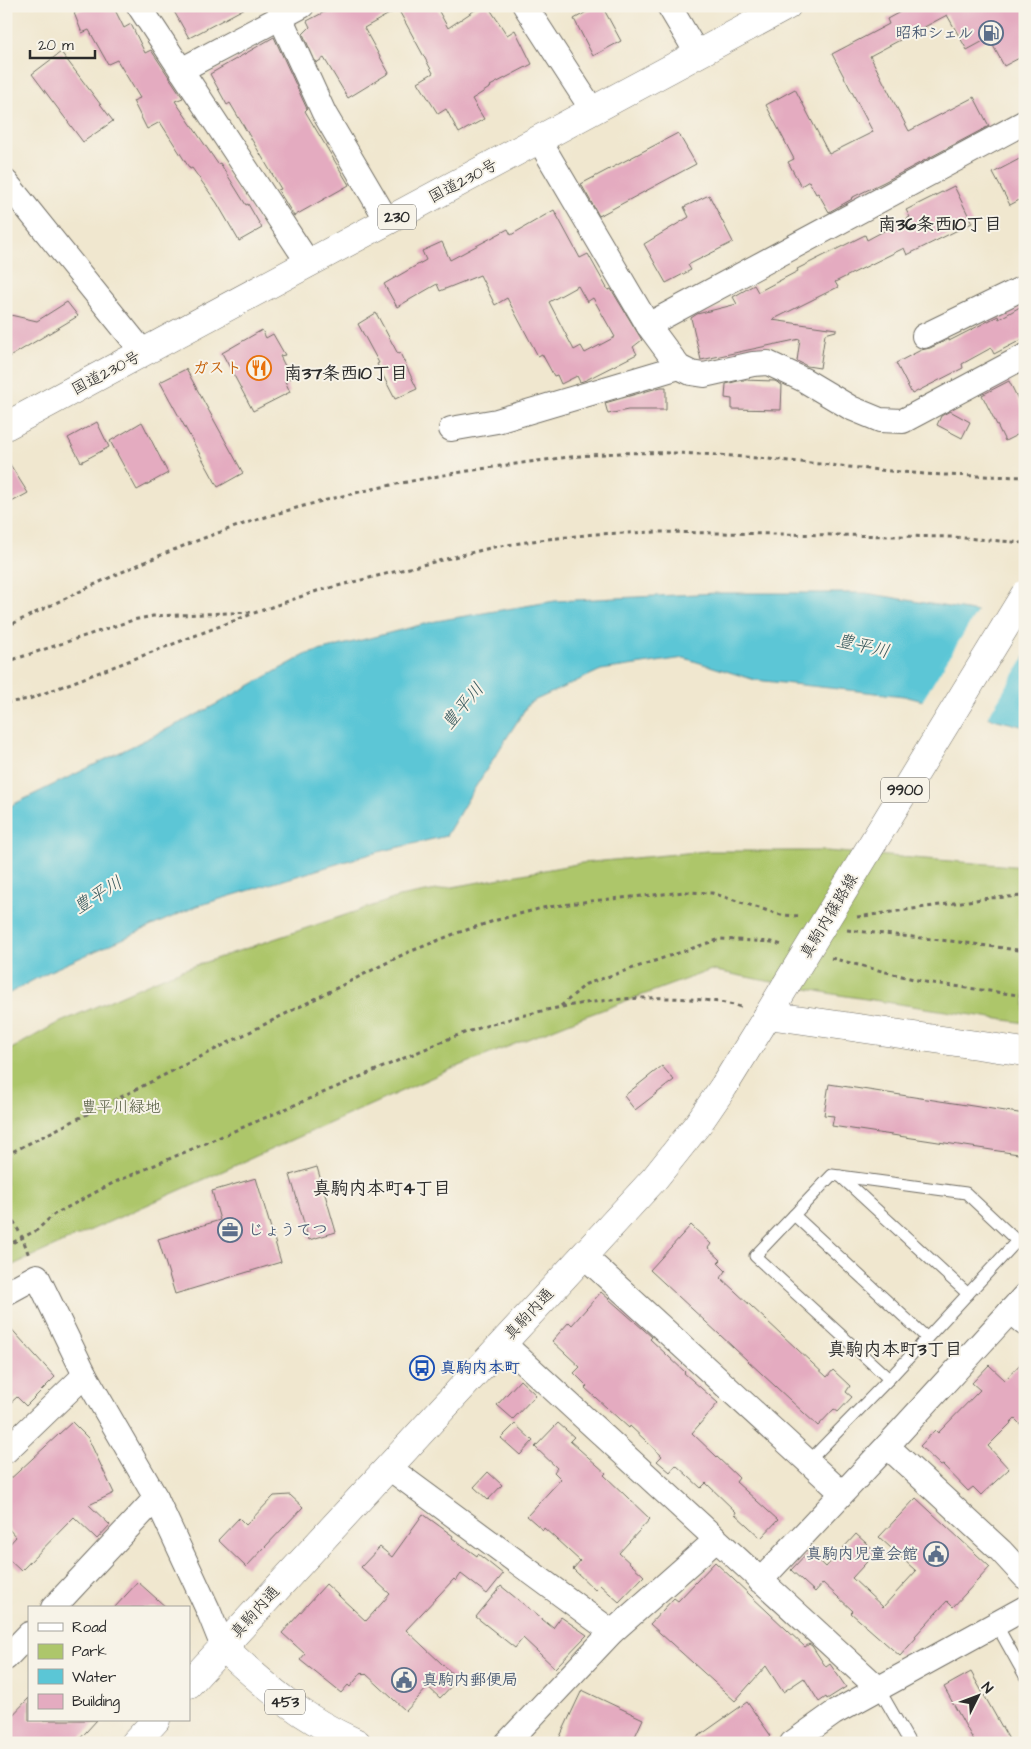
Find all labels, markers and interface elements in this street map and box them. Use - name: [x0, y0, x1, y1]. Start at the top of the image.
- fuel station icon: 昭和シェル: [978, 20, 1004, 46]
- place label: 昭和シェル: [895, 22, 974, 44]
- scale bar: [30, 28, 95, 60]
- text: 20 m: [38, 35, 74, 56]
- street label: 国道230号: [425, 154, 501, 208]
- road number: 230: [378, 204, 416, 230]
- district label: 南36条西10丁目: [878, 212, 1002, 237]
- street label: 国道230号: [68, 346, 144, 400]
- restaurant icon: ガスト: [246, 355, 272, 381]
- place label: ガスト: [192, 357, 242, 379]
- district label: 南37条西10丁目: [284, 361, 408, 386]
- water label: 豊平川: [834, 628, 892, 664]
- water label: 豊平川: [436, 677, 490, 735]
- road number: 9900: [881, 778, 929, 802]
- street label: 真駒内篠路線: [795, 869, 863, 963]
- water label: 豊平川: [68, 870, 128, 920]
- park label: 豊平川緑地: [81, 1096, 161, 1118]
- district label: 真駒内本町4丁目: [313, 1176, 451, 1201]
- office icon: じょうてつ: [217, 1217, 243, 1243]
- place label: じょうてつ: [248, 1219, 328, 1241]
- street label: 真駒内通: [499, 1283, 559, 1345]
- district label: 真駒内本町3丁目: [827, 1337, 963, 1362]
- bus stop icon: 真駒内本町: [409, 1355, 435, 1381]
- place label: 真駒内本町: [440, 1357, 520, 1379]
- public building icon: 真駒内児童会館: [923, 1541, 949, 1567]
- place label: 真駒内児童会館: [806, 1543, 918, 1565]
- street label: 真駒内通: [225, 1581, 285, 1643]
- legend: [28, 1606, 190, 1722]
- text: Road: [72, 1617, 107, 1638]
- text: Park: [72, 1641, 107, 1662]
- text: Water: [72, 1667, 116, 1688]
- public building icon: 真駒内郵便局: [391, 1667, 417, 1693]
- place label: 真駒内郵便局: [422, 1669, 518, 1691]
- north arrow: [954, 1672, 1004, 1722]
- text: N: [977, 1678, 997, 1698]
- road number: 453: [265, 1690, 305, 1714]
- text: Building: [72, 1691, 120, 1713]

